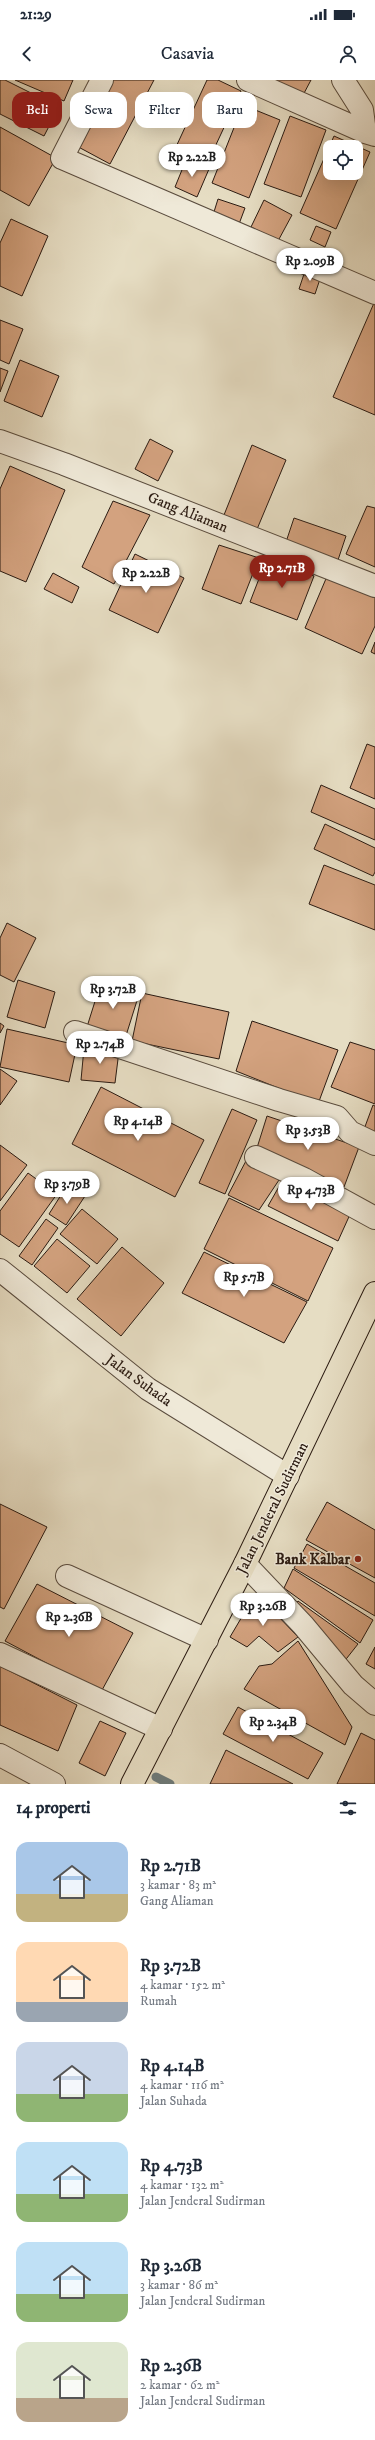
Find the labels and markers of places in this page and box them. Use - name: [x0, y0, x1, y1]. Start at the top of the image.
- pin: Rp 2.22B: [151, 144, 233, 178]
- pin: Rp 2.09B: [269, 248, 351, 282]
- pin: Rp 2.71B: [241, 555, 323, 589]
- pin: Rp 2.22B: [105, 560, 187, 594]
- pin: Rp 3.72B: [72, 976, 154, 1010]
- pin: Rp 2.74B: [59, 1031, 141, 1065]
- pin: Rp 4.14B: [97, 1108, 179, 1142]
- pin: Rp 3.53B: [267, 1117, 349, 1151]
- pin: Rp 3.79B: [26, 1171, 108, 1205]
- pin: Rp 4.73B: [270, 1177, 352, 1211]
- pin: Rp 5.7B: [207, 1264, 281, 1298]
- place label: Bank Kalbar: [275, 1550, 350, 1569]
- marker: Bank Kalbar: [353, 1554, 363, 1564]
- pin: Rp 3.26B: [222, 1593, 304, 1627]
- pin: Rp 2.36B: [28, 1604, 110, 1638]
- pin: Rp 2.34B: [232, 1709, 314, 1743]

